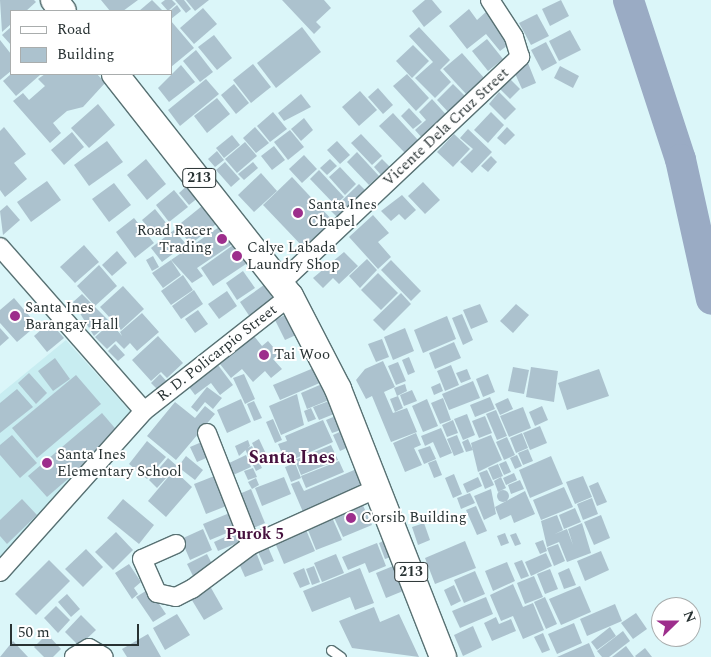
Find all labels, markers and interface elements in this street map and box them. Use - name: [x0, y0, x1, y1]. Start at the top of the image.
- legend: [10, 10, 172, 75]
- text: Road: [57, 18, 91, 41]
- text: Building: [57, 43, 114, 66]
- street label: Vicente Dela Cruz Street: [379, 64, 513, 190]
- road number: 213: [182, 167, 216, 190]
- place label: Santa Ines Chapel: [308, 195, 377, 230]
- marker: Santa Ines Chapel: [292, 207, 304, 219]
- place label: Road Racer Trading: [137, 221, 212, 256]
- marker: Road Racer Trading: [216, 233, 228, 245]
- place label: Calye Labada Laundry Shop: [247, 238, 340, 273]
- marker: Calye Labada Laundry Shop: [231, 250, 243, 262]
- place label: Santa Ines Barangay Hall: [25, 298, 119, 333]
- street label: R. D. Policarpio Street: [153, 301, 281, 405]
- marker: Santa Ines Barangay Hall: [9, 310, 21, 322]
- place label: Tai Woo: [274, 346, 330, 364]
- marker: Tai Woo: [258, 349, 270, 361]
- place label: Santa Ines Elementary School: [57, 445, 182, 480]
- district label: Santa Ines: [249, 447, 335, 469]
- marker: Santa Ines Elementary School: [41, 457, 53, 469]
- place label: Corsib Building: [361, 509, 467, 527]
- marker: Corsib Building: [345, 512, 357, 524]
- district label: Purok 5: [226, 524, 284, 544]
- road number: 213: [394, 560, 428, 584]
- north arrow: [651, 597, 701, 647]
- text: N: [678, 607, 701, 626]
- scale bar: [12, 614, 141, 646]
- text: 50 m: [18, 621, 50, 644]

